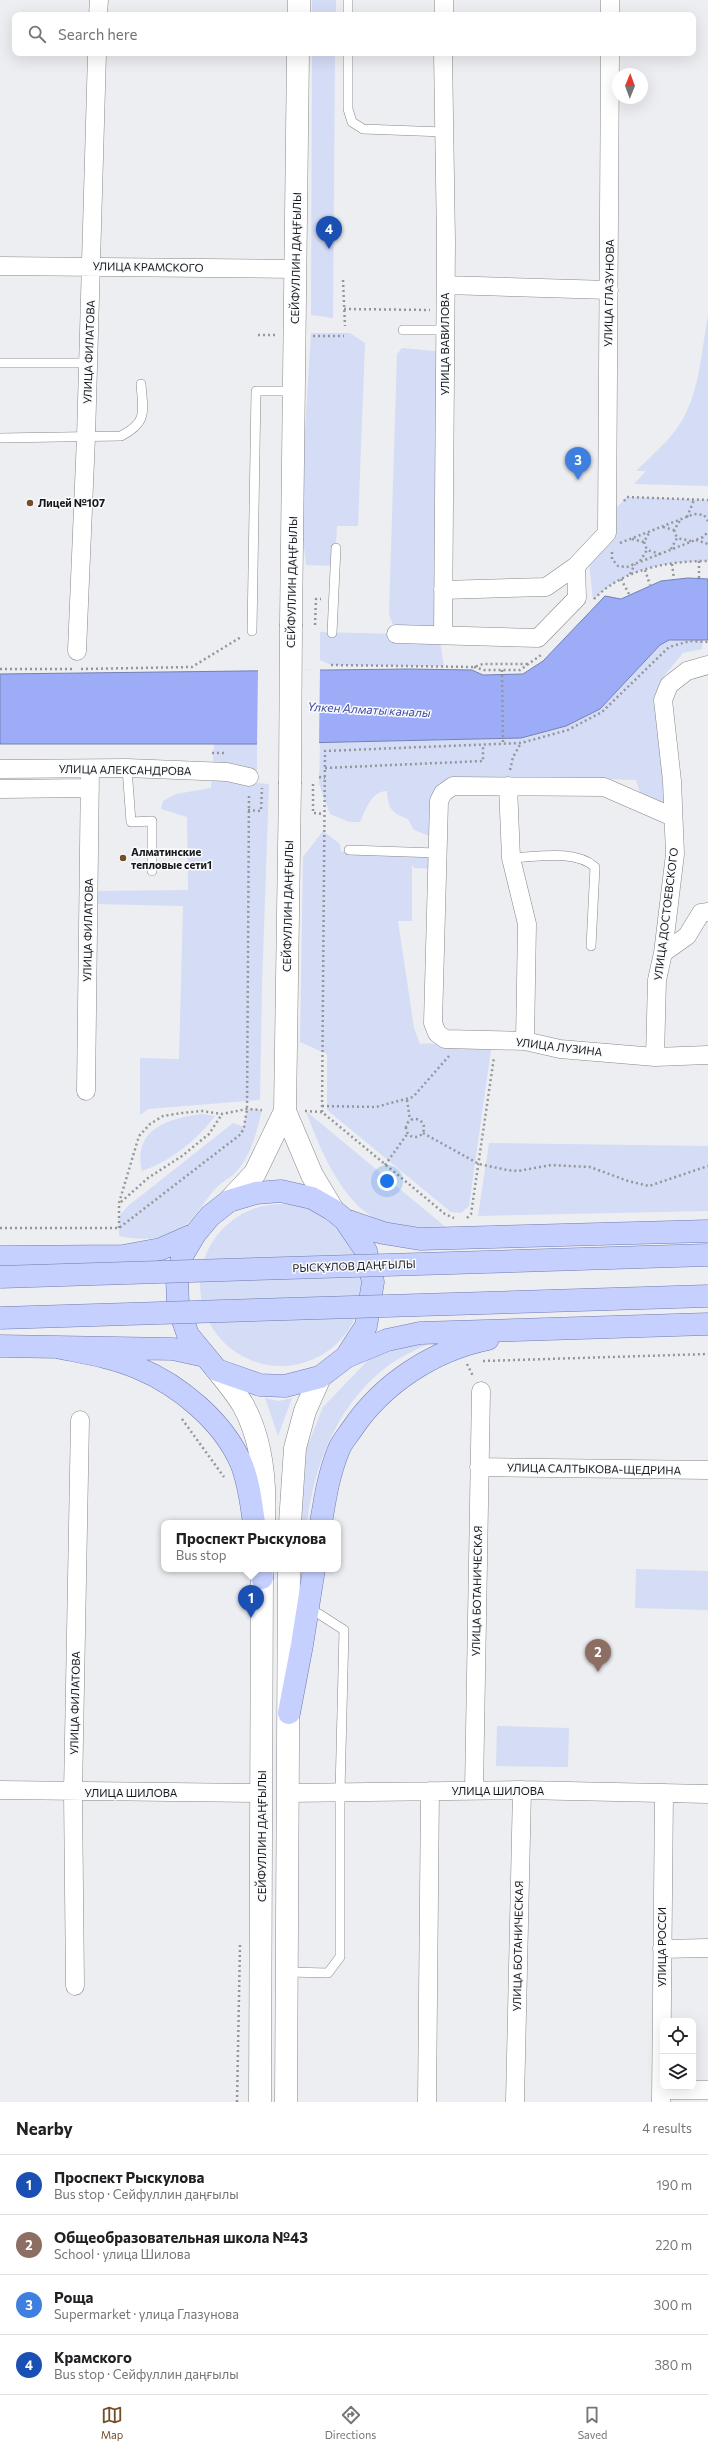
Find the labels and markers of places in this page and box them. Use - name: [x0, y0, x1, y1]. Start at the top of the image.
- pin: 4: [316, 216, 342, 249]
- pin: 3: [565, 447, 591, 480]
- place label: Лицей №107: [38, 496, 105, 509]
- marker: Лицей №107: [25, 498, 35, 508]
- place label: Алматинские тепловые сети1: [131, 845, 212, 871]
- marker: Алматинские тепловые сети1: [118, 853, 128, 863]
- pin: 1: [238, 1585, 264, 1618]
- pin: 2: [585, 1639, 611, 1672]

